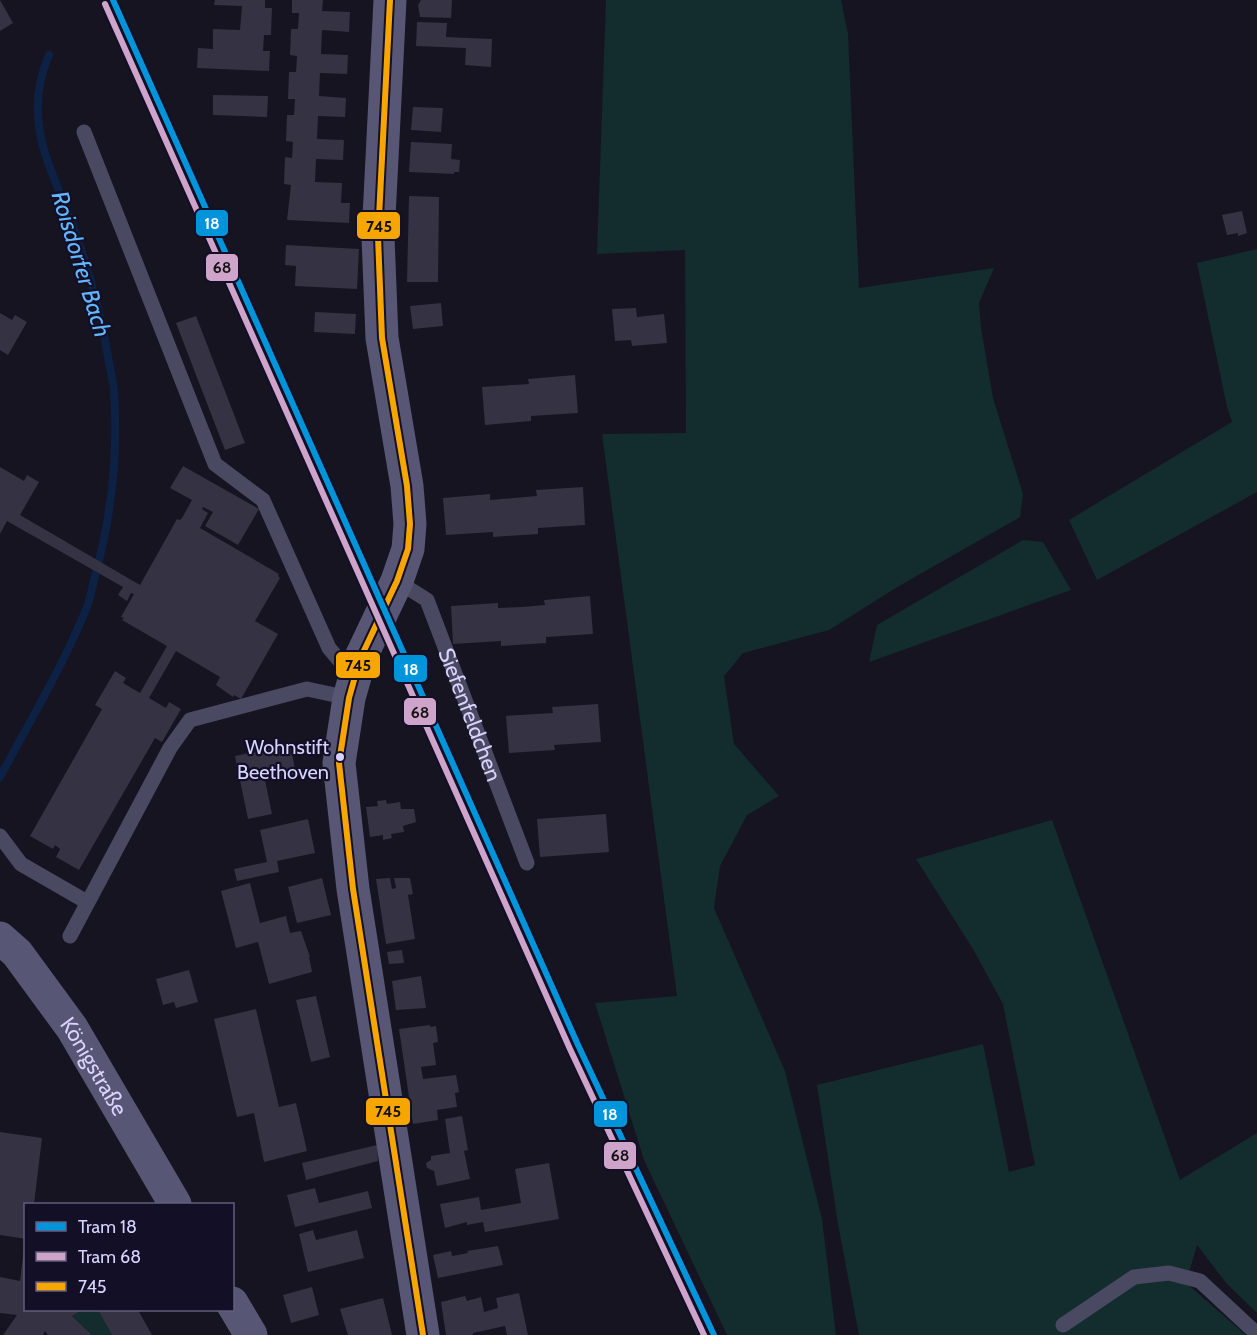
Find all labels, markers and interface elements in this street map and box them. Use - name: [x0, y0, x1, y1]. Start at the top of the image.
- water label: Roisdorfer Bach: [46, 187, 117, 340]
- line badge: 18: [195, 209, 229, 237]
- line badge: 745: [356, 211, 401, 240]
- text: 18: [204, 214, 220, 233]
- text: 745: [366, 217, 392, 236]
- line badge: 68: [205, 253, 239, 282]
- text: 68: [213, 258, 231, 277]
- street label: Siefenfeldchen: [433, 644, 508, 785]
- line badge: 745: [335, 651, 381, 679]
- line badge: 18: [393, 654, 428, 683]
- text: 745: [345, 656, 371, 675]
- text: 18: [403, 660, 419, 679]
- line badge: 68: [403, 697, 437, 726]
- text: 68: [411, 703, 429, 722]
- place label: Wohnstift Beethoven: [237, 735, 329, 784]
- marker: Wohnstift Beethoven: [334, 751, 346, 763]
- street label: Königstraße: [55, 1012, 133, 1121]
- line badge: 745: [365, 1097, 411, 1126]
- line badge: 18: [593, 1100, 628, 1128]
- text: 745: [375, 1102, 401, 1121]
- text: 18: [602, 1105, 618, 1124]
- line badge: 68: [603, 1141, 637, 1170]
- text: 68: [611, 1146, 629, 1165]
- legend: [24, 1203, 234, 1311]
- text: Tram 18: [78, 1216, 137, 1238]
- text: Tram 68: [78, 1246, 141, 1268]
- text: 745: [78, 1276, 107, 1298]

